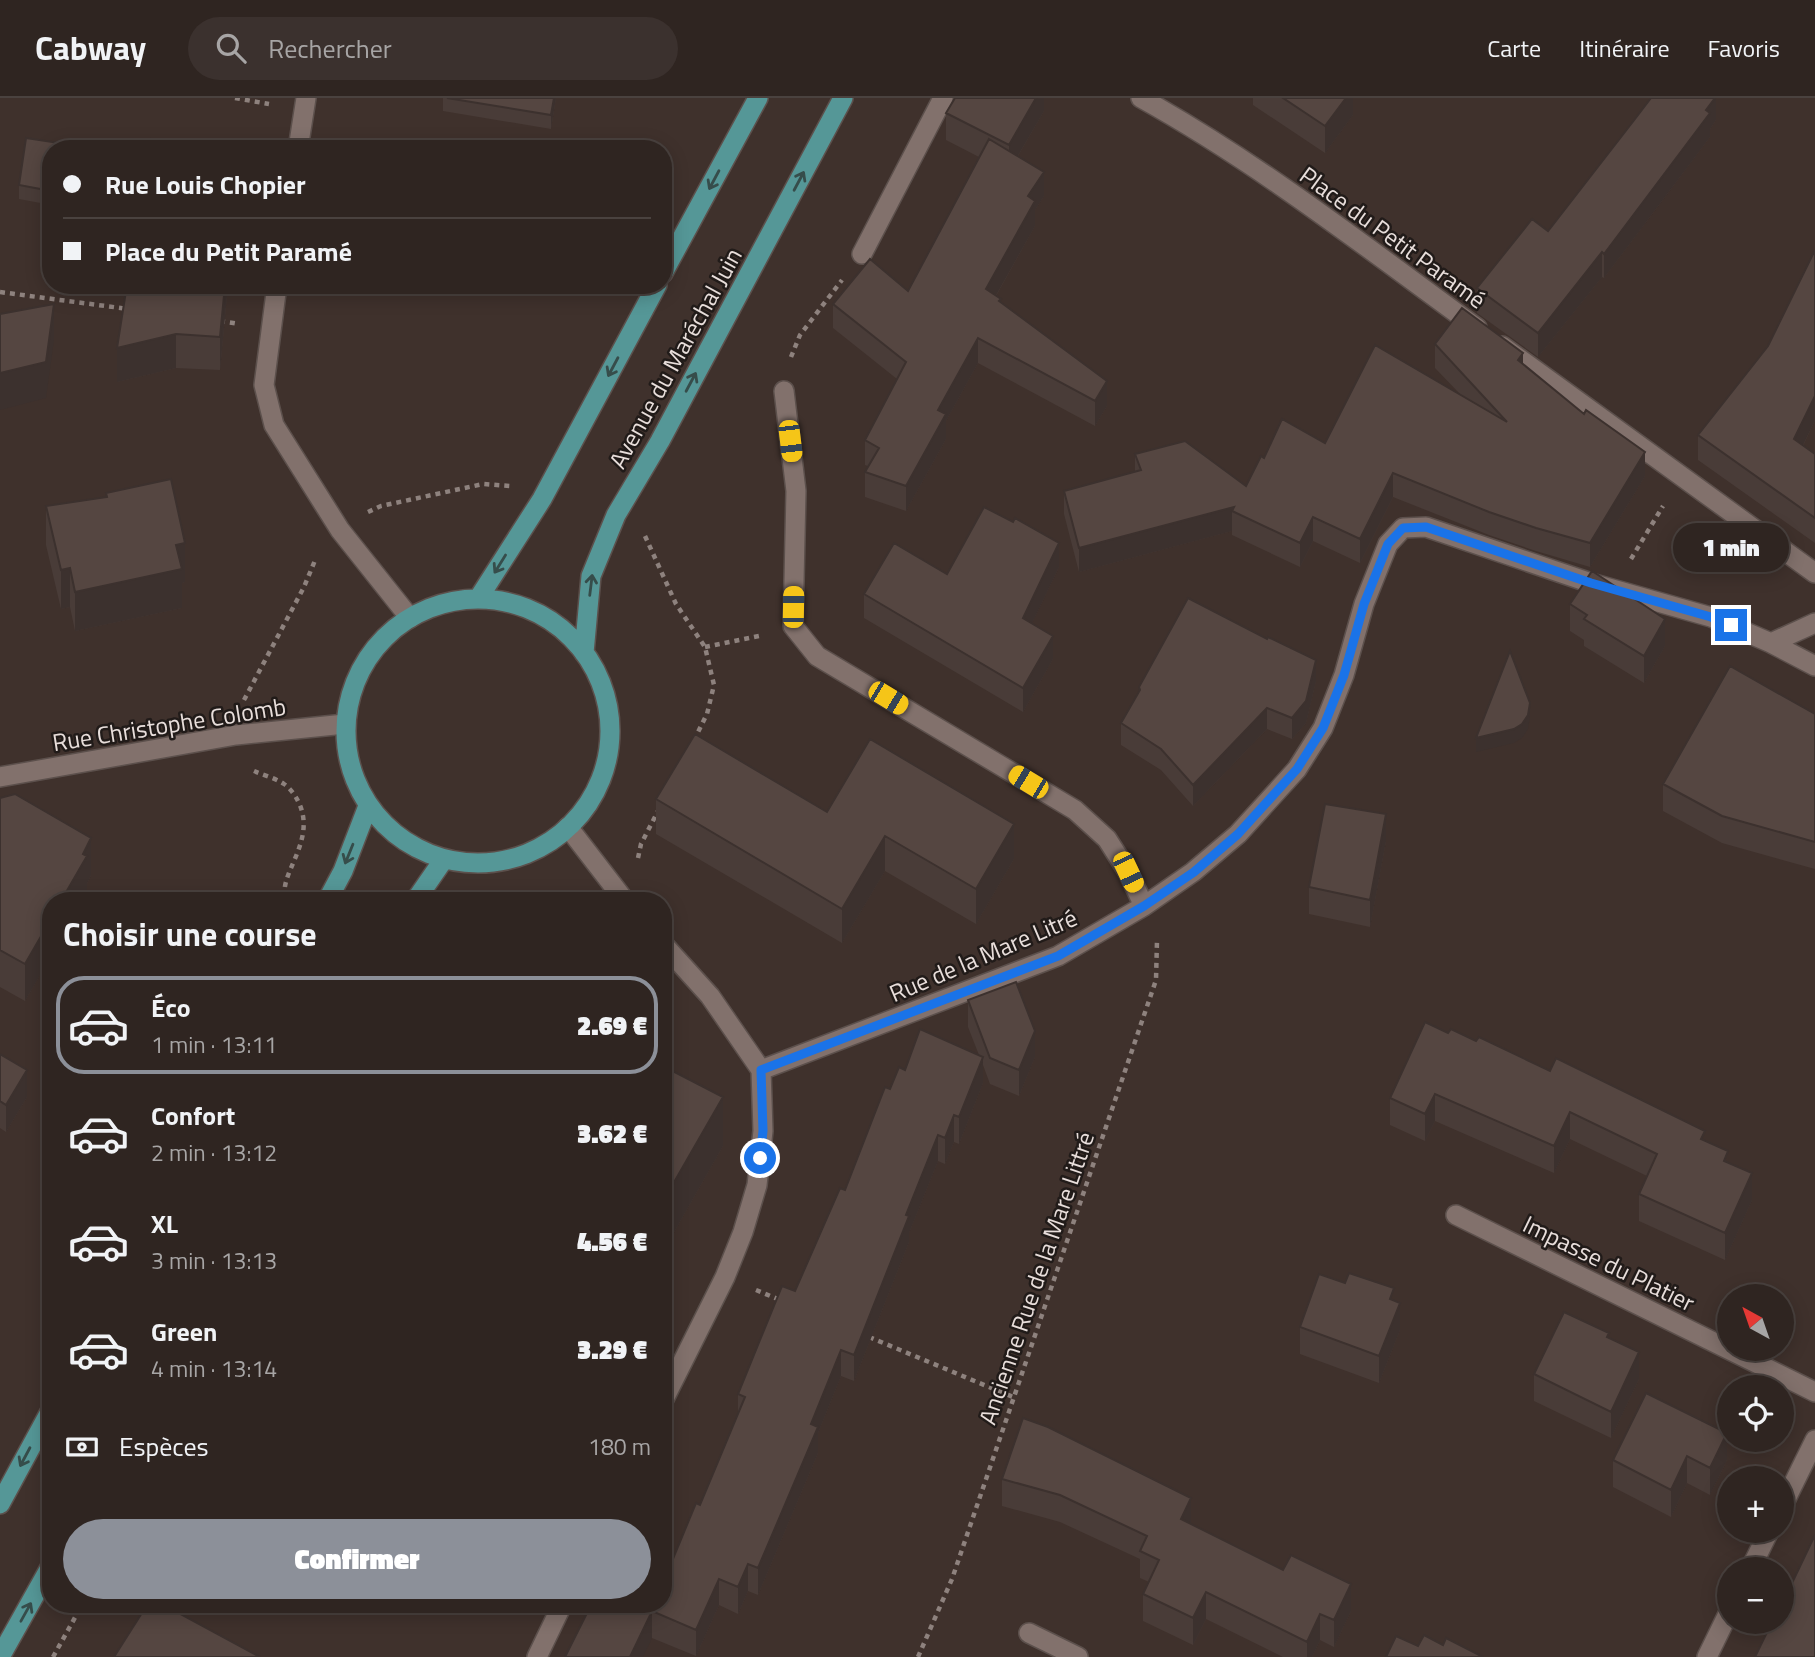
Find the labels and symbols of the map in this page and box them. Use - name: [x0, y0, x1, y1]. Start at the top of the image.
- street label: Place du Petit Paramé: [1292, 157, 1494, 317]
- one-way arrow: [707, 169, 721, 189]
- one-way arrow: [792, 172, 806, 192]
- street label: Avenue du Maréchal Juin: [599, 241, 751, 475]
- one-way arrow: [606, 356, 619, 377]
- one-way arrow: [685, 372, 699, 393]
- car: [778, 419, 803, 463]
- callout: 1 min: [1673, 524, 1789, 573]
- one-way arrow: [492, 554, 507, 573]
- one-way arrow: [585, 574, 598, 597]
- car: [783, 586, 804, 628]
- route end: [1715, 609, 1747, 641]
- car: [865, 678, 912, 718]
- street label: Rue Christophe Colomb: [50, 688, 288, 760]
- car: [1005, 762, 1052, 802]
- one-way arrow: [342, 843, 355, 864]
- car: [1110, 849, 1147, 895]
- street label: Rue de la Mare Litré: [884, 899, 1082, 1011]
- street label: Ancienne Rue de la Mare Littré: [969, 1127, 1103, 1429]
- route start: [744, 1142, 776, 1174]
- street label: Impasse du Platier: [1517, 1206, 1701, 1320]
- north arrow: [1717, 1284, 1794, 1362]
- one-way arrow: [18, 1446, 32, 1467]
- one-way arrow: [19, 1602, 33, 1622]

